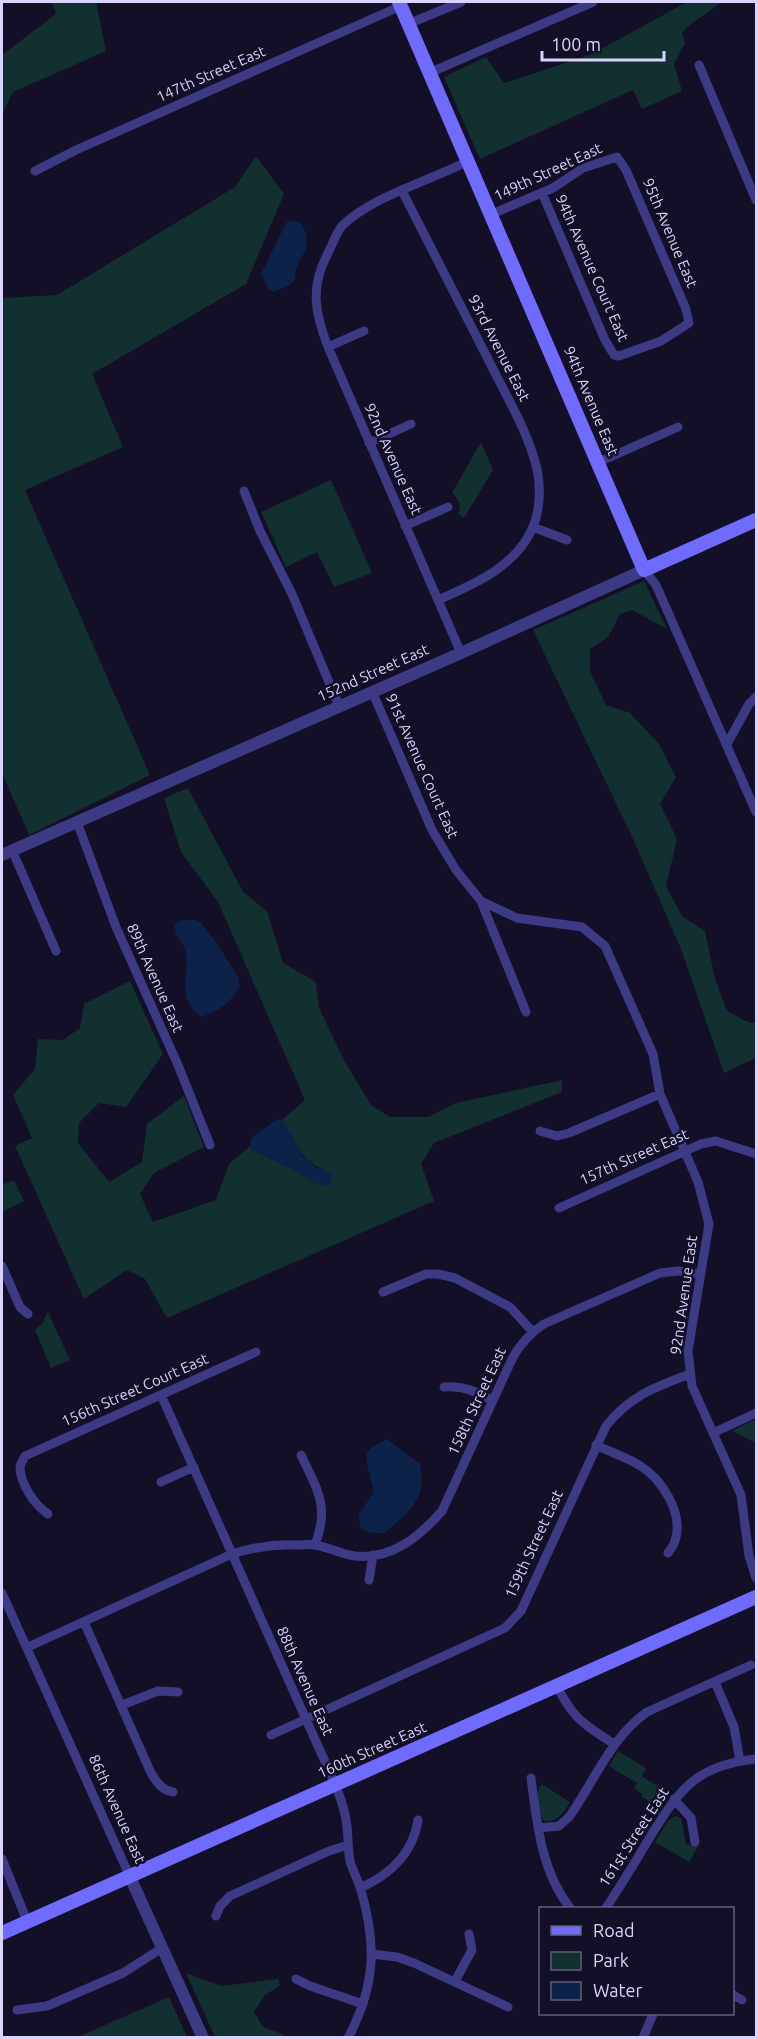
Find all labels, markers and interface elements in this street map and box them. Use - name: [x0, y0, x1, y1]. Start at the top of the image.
- scale bar: [542, 24, 664, 62]
- text: 100 m: [551, 34, 601, 54]
- street label: 147th Street East: [154, 42, 268, 105]
- street label: 149th Street East: [491, 139, 605, 204]
- street label: 95th Avenue East: [640, 175, 701, 290]
- street label: 94th Avenue Court East: [552, 192, 633, 344]
- street label: 93rd Avenue East: [465, 292, 534, 404]
- street label: 94th Avenue East: [561, 343, 622, 458]
- street label: 92nd Avenue East: [361, 400, 426, 517]
- street label: 152nd Street East: [315, 640, 431, 705]
- street label: 91st Avenue Court East: [383, 691, 462, 841]
- street label: 89th Avenue East: [124, 921, 187, 1035]
- street label: 157th Street East: [577, 1125, 691, 1188]
- street label: 92nd Avenue East: [667, 1234, 700, 1356]
- street label: 158th Street East: [444, 1344, 509, 1457]
- street label: 156th Street Court East: [59, 1349, 211, 1430]
- street label: 159th Street East: [501, 1487, 566, 1600]
- street label: 88th Avenue East: [274, 1624, 337, 1738]
- street label: 160th Street East: [315, 1718, 429, 1781]
- street label: 86th Avenue East: [86, 1752, 149, 1866]
- street label: 161st Street East: [595, 1784, 672, 1890]
- legend: [539, 1907, 734, 2015]
- text: Road: [593, 1920, 635, 1940]
- text: Park: [593, 1950, 629, 1970]
- text: Water: [593, 1980, 643, 2000]

